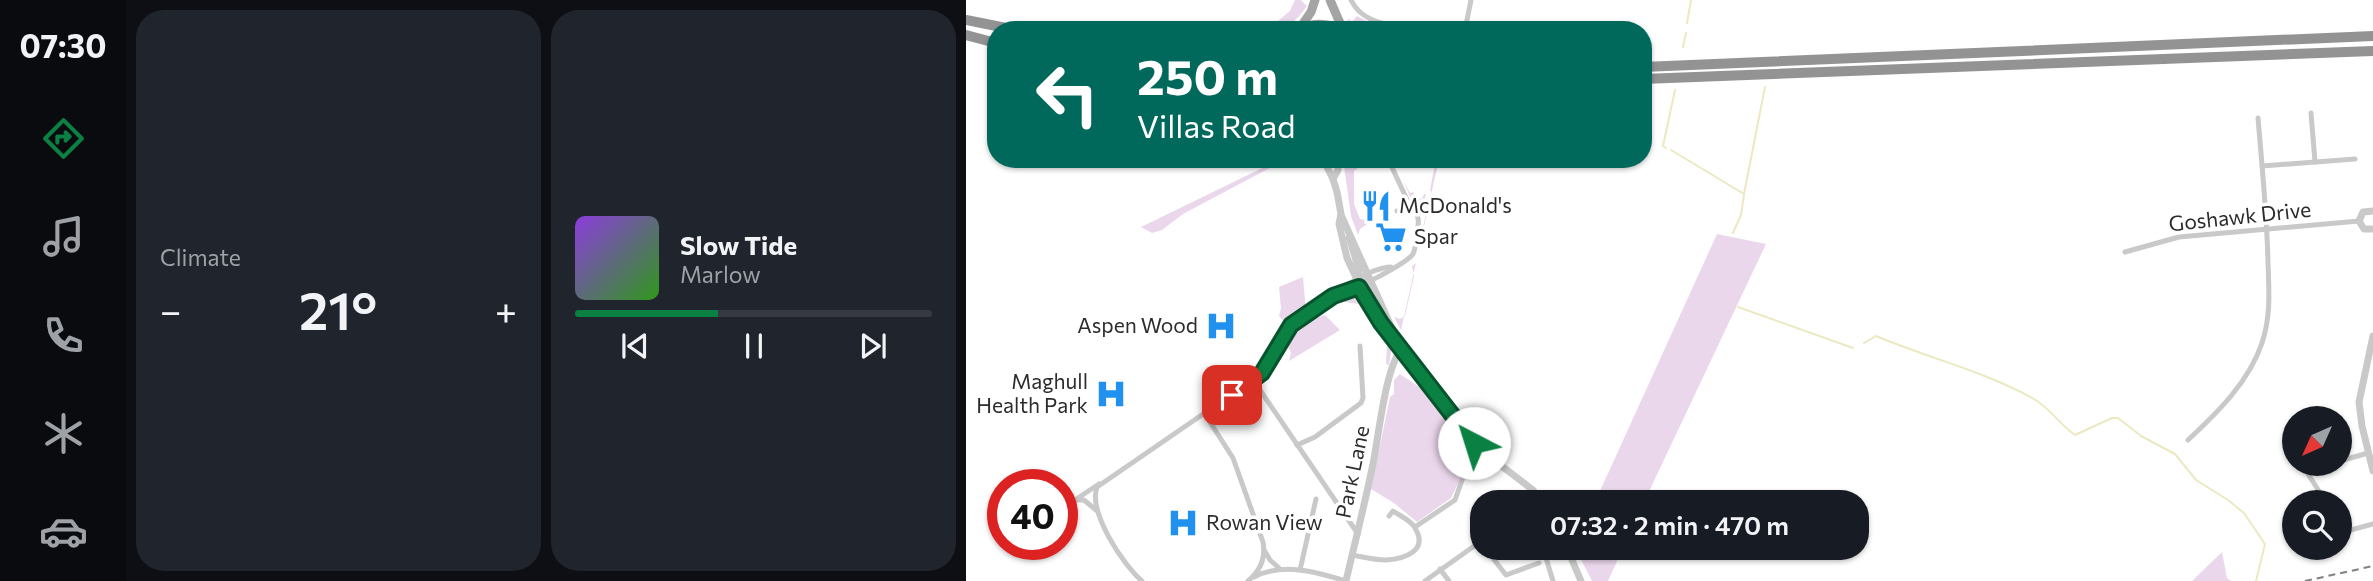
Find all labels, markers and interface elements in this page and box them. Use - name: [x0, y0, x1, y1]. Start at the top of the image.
- text: 07:30: [20, 25, 106, 65]
- text: 250 m: [1137, 45, 1278, 105]
- icon: left: [1022, 49, 1113, 140]
- text: Villas Road: [1137, 105, 1296, 145]
- icon: directions: [39, 114, 88, 163]
- restaurant icon: McDonald's: [1359, 189, 1393, 223]
- place label: McDonald's: [1399, 192, 1512, 217]
- street label: Goshawk Drive: [2167, 196, 2312, 235]
- icon: music: [39, 212, 88, 261]
- supermarket icon: Spar: [1374, 220, 1408, 254]
- place label: Spar: [1414, 223, 1458, 248]
- text: Slow Tide: [680, 229, 797, 260]
- text: Climate: [160, 243, 241, 271]
- text: Marlow: [680, 260, 761, 288]
- text: 21°: [299, 277, 377, 341]
- text: −: [160, 286, 182, 333]
- text: +: [495, 286, 517, 333]
- hospital icon: Aspen Wood: [1204, 309, 1238, 343]
- icon: phone: [39, 311, 88, 360]
- place label: Aspen Wood: [1077, 312, 1198, 337]
- icon: previous: [616, 327, 654, 365]
- icon: pause: [735, 327, 773, 365]
- icon: next: [854, 327, 892, 365]
- pin: [1202, 365, 1262, 425]
- place label: Maghull Health Park: [976, 368, 1088, 417]
- icon: arrive: [1213, 376, 1251, 414]
- hospital icon: Maghull Health Park: [1094, 377, 1128, 411]
- position arrow: [1437, 406, 1511, 480]
- north arrow: [2282, 406, 2352, 476]
- map controls: [2282, 406, 2352, 560]
- icon: climate: [39, 409, 88, 458]
- street label: Park Lane: [1330, 423, 1374, 520]
- speed limit sign: 40: [987, 469, 1078, 560]
- button: search: [2282, 490, 2352, 560]
- hospital icon: Rowan View: [1166, 506, 1200, 540]
- icon: car: [39, 507, 88, 556]
- place label: Rowan View: [1206, 509, 1323, 534]
- text: 07:32 · 2 min · 470 m: [1550, 509, 1789, 540]

